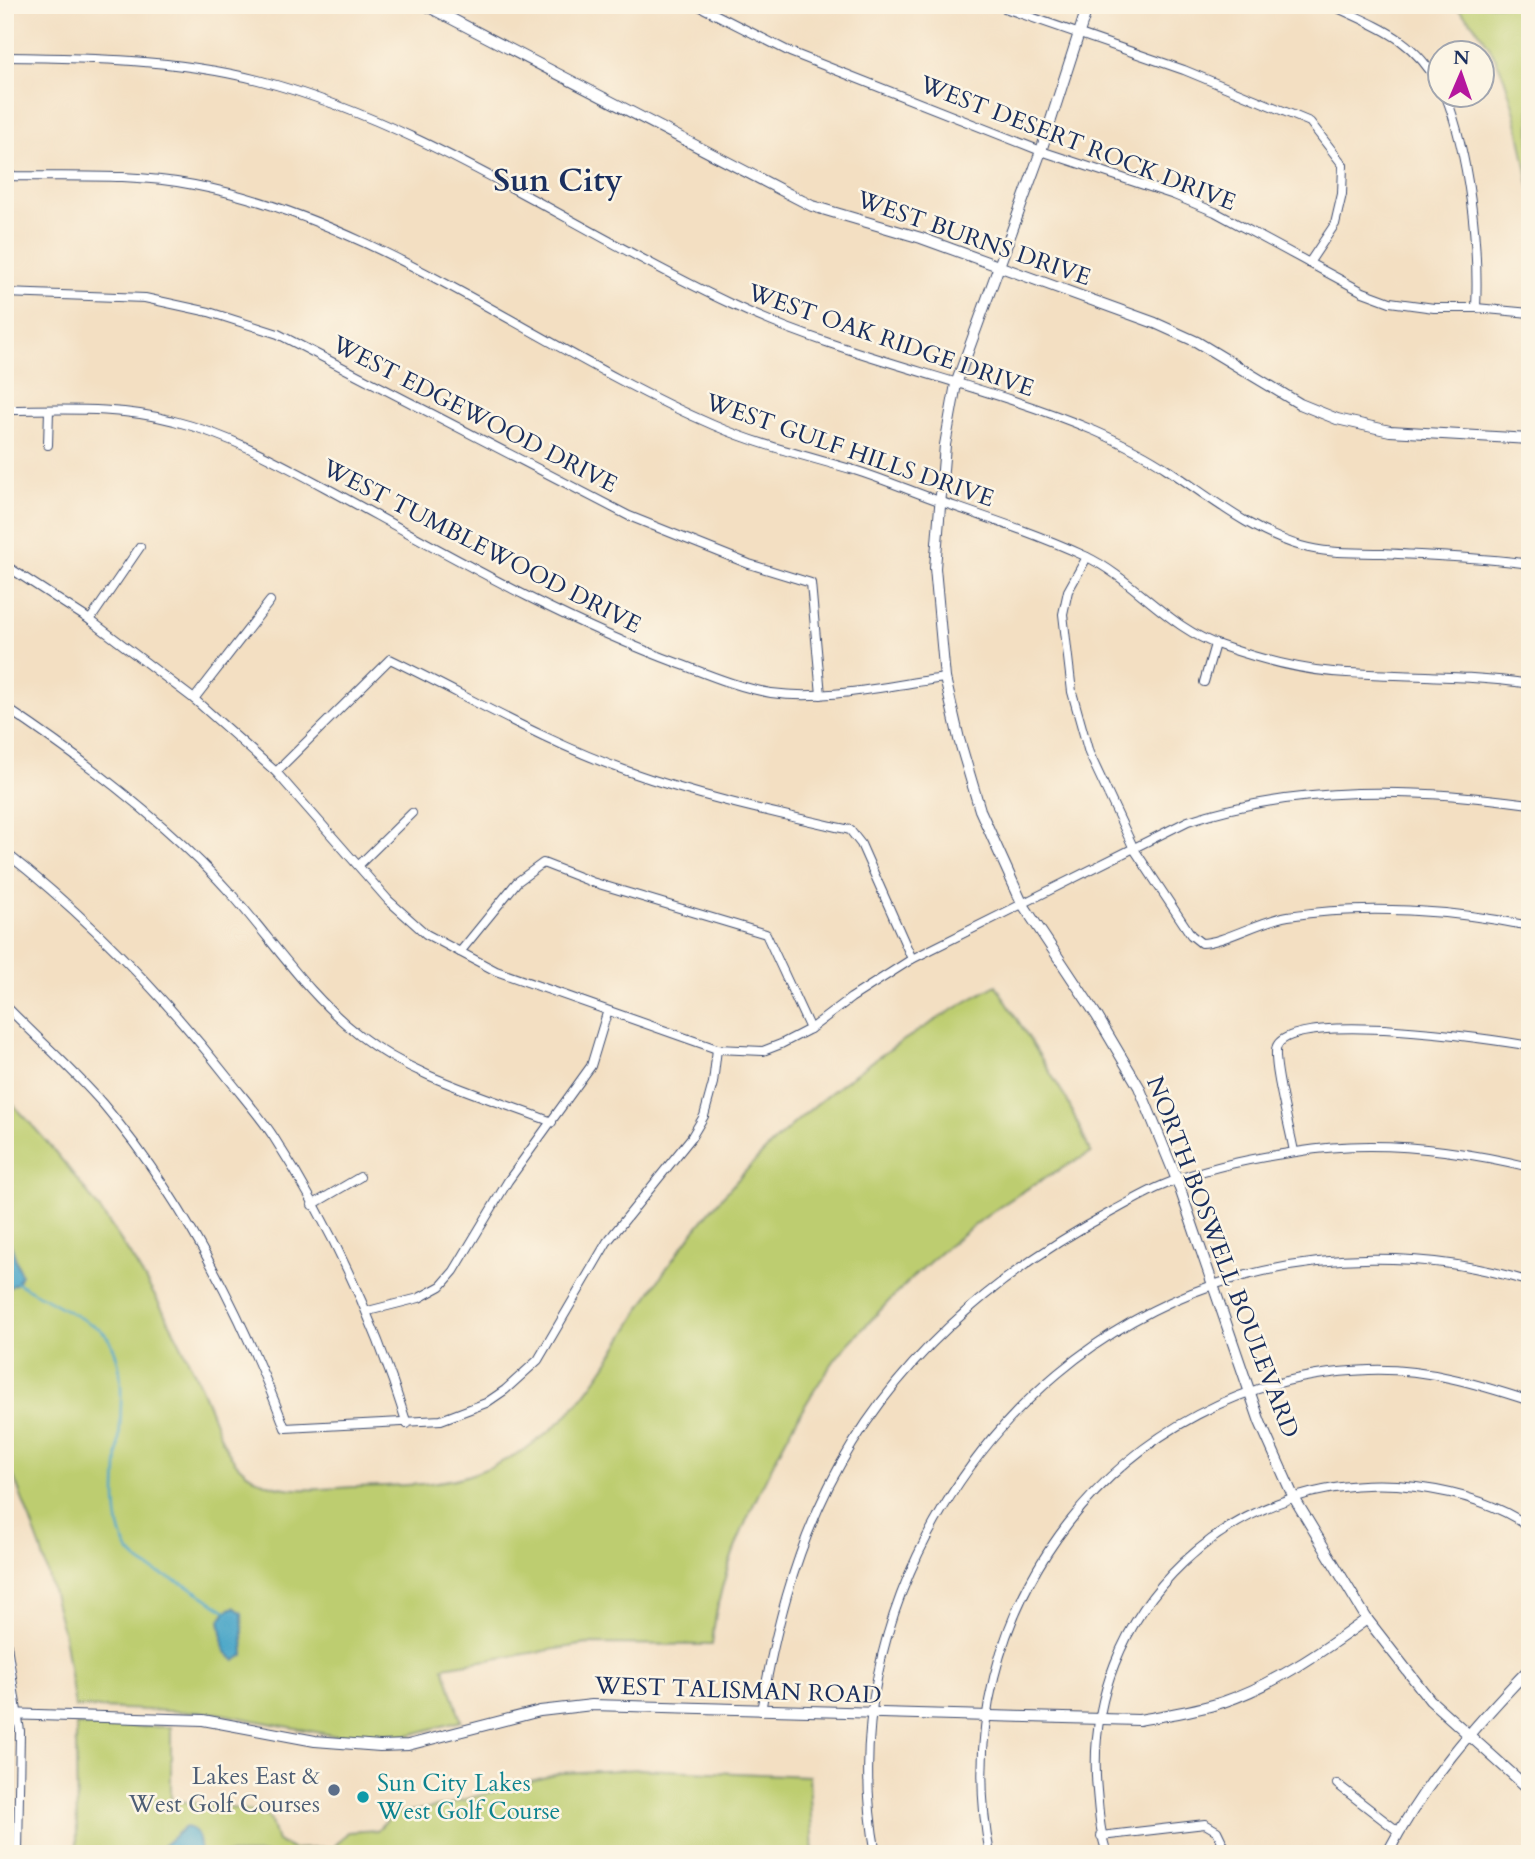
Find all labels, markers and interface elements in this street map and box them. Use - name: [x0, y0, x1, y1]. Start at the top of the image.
- north arrow: [1426, 38, 1496, 108]
- text: N: [1453, 45, 1471, 71]
- street label: WEST DESERT ROCK DRIVE: [914, 67, 1241, 219]
- district label: Sun City: [493, 159, 623, 203]
- street label: WEST BURNS DRIVE: [851, 183, 1095, 294]
- street label: WEST OAK RIDGE DRIVE: [742, 276, 1038, 405]
- street label: WEST EDGEWOOD DRIVE: [326, 328, 623, 501]
- street label: WEST GULF HILLS DRIVE: [700, 385, 999, 515]
- street label: WEST TUMBLEWOOD DRIVE: [316, 451, 647, 641]
- street label: NORTH BOSWELL BOULEVARD: [1138, 1072, 1307, 1443]
- street label: WEST TALISMAN ROAD: [593, 1669, 882, 1712]
- place label: Lakes East & West Golf Courses: [128, 1760, 320, 1821]
- place label: Sun City Lakes West Golf Course: [376, 1767, 560, 1828]
- marker: Lakes East & West Golf Courses: [326, 1782, 342, 1798]
- marker: Sun City Lakes West Golf Course: [355, 1789, 371, 1805]

